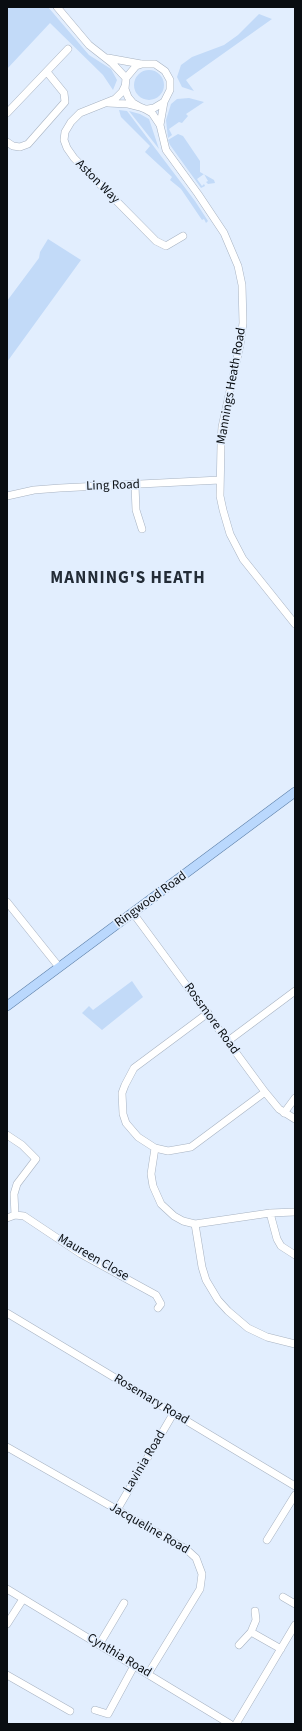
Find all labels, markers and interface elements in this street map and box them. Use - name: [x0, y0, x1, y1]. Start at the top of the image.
- street label: Aston Way: [72, 157, 122, 207]
- street label: Mannings Heath Road: [214, 326, 250, 446]
- street label: Ling Road: [86, 477, 140, 495]
- district label: MANNING'S HEATH: [50, 569, 206, 589]
- street label: Ringwood Road: [112, 869, 190, 931]
- street label: Rossmore Road: [180, 980, 242, 1058]
- street label: Maureen Close: [55, 1231, 131, 1285]
- street label: Rosemary Road: [111, 1371, 191, 1429]
- street label: Lavinia Road: [120, 1428, 170, 1496]
- street label: Jacqueline Road: [106, 1500, 192, 1558]
- street label: Cynthia Road: [84, 1631, 154, 1681]

